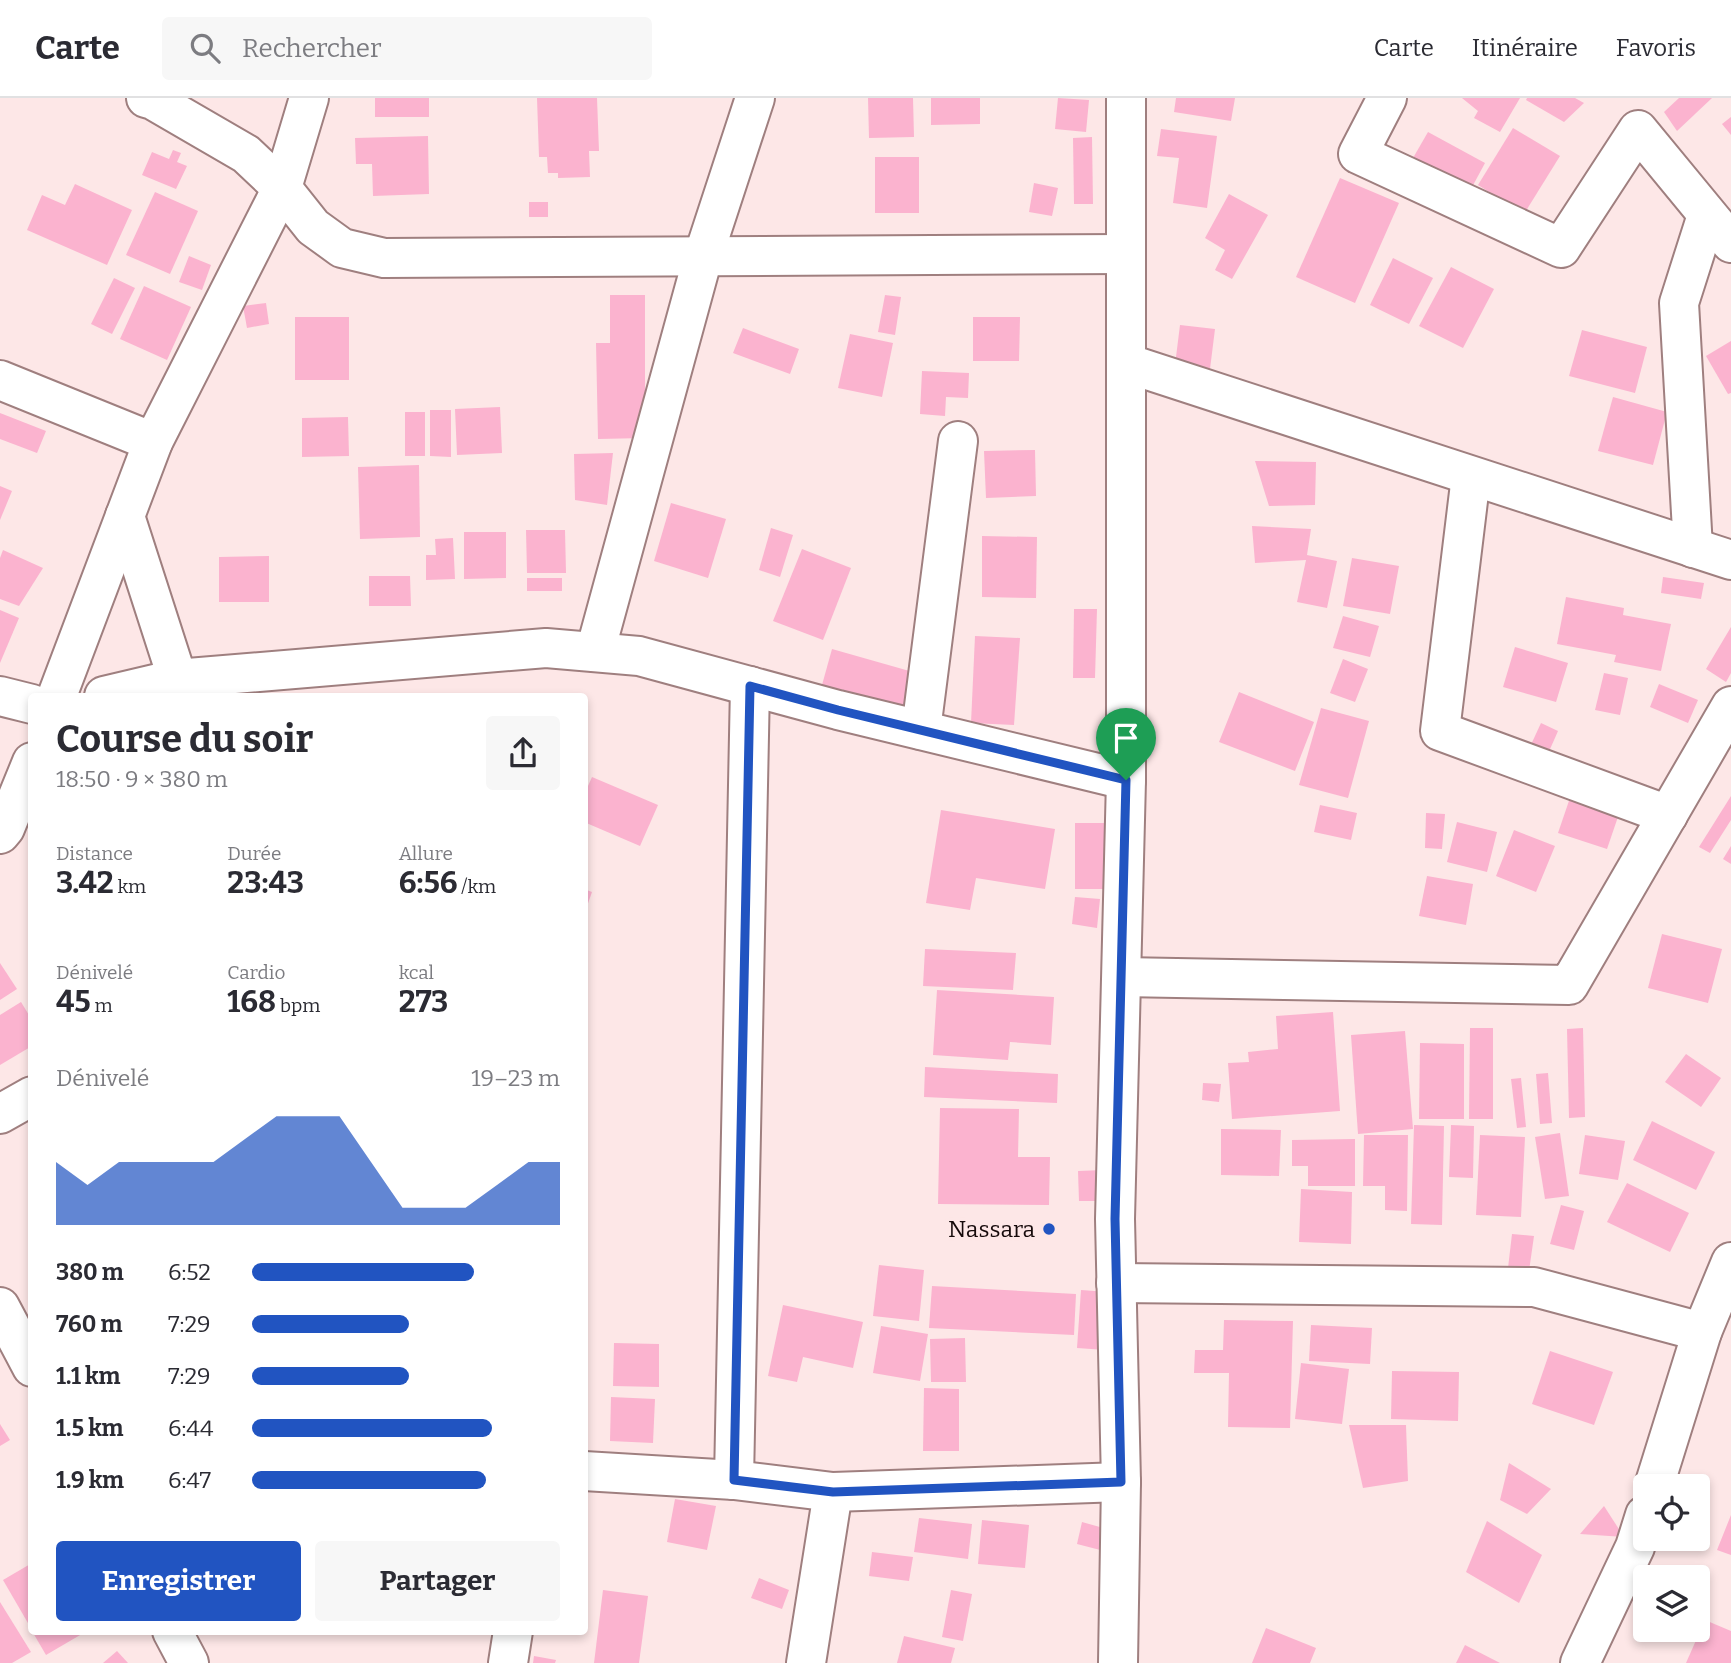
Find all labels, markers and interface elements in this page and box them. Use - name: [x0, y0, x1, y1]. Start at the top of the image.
- search box: [162, 17, 652, 80]
- text: Carte: [35, 28, 120, 68]
- icon: search: [186, 29, 224, 67]
- text: Rechercher: [242, 33, 382, 64]
- text: Carte: [1374, 34, 1434, 62]
- text: Itinéraire: [1472, 34, 1578, 62]
- text: Favoris: [1616, 34, 1696, 62]
- pin: [1096, 708, 1156, 780]
- text: Course du soir: [56, 716, 313, 762]
- button: share: [486, 716, 560, 790]
- icon: arrive: [1107, 719, 1145, 757]
- text: 18:50 · 9 × 380 m: [56, 765, 228, 793]
- text: Distance: [56, 842, 133, 865]
- text: Durée: [227, 842, 281, 865]
- text: Allure: [399, 842, 453, 865]
- text: 3.42: [56, 865, 114, 901]
- text: 23:43: [227, 865, 304, 901]
- text: 6:56: [399, 865, 458, 901]
- text: km: [114, 875, 146, 898]
- text: /km: [458, 875, 496, 898]
- text: Dénivelé: [56, 961, 133, 984]
- text: Cardio: [227, 961, 285, 984]
- text: kcal: [399, 961, 434, 984]
- text: 45: [56, 984, 91, 1020]
- text: 168: [227, 984, 276, 1020]
- text: 273: [399, 984, 448, 1020]
- text: m: [91, 994, 113, 1017]
- text: bpm: [276, 994, 320, 1017]
- text: Dénivelé: [56, 1064, 149, 1092]
- text: 19–23 m: [471, 1064, 560, 1092]
- place label: Nassara: [948, 1215, 1035, 1243]
- marker: Nassara: [1041, 1221, 1057, 1237]
- text: 380 m: [56, 1258, 124, 1286]
- text: 6:52: [168, 1258, 211, 1286]
- text: 760 m: [56, 1310, 122, 1338]
- text: 7:29: [168, 1310, 210, 1338]
- text: 1.1 km: [56, 1362, 120, 1390]
- text: 7:29: [168, 1362, 210, 1390]
- text: 1.5 km: [56, 1414, 123, 1442]
- text: 6:44: [168, 1414, 213, 1442]
- text: 1.9 km: [56, 1466, 124, 1494]
- text: 6:47: [168, 1466, 211, 1494]
- map controls: [1633, 1474, 1710, 1642]
- button: locate: [1633, 1474, 1710, 1551]
- button: Enregistrer: [56, 1541, 301, 1621]
- button: Partager: [315, 1541, 560, 1621]
- button: layers: [1633, 1565, 1710, 1642]

